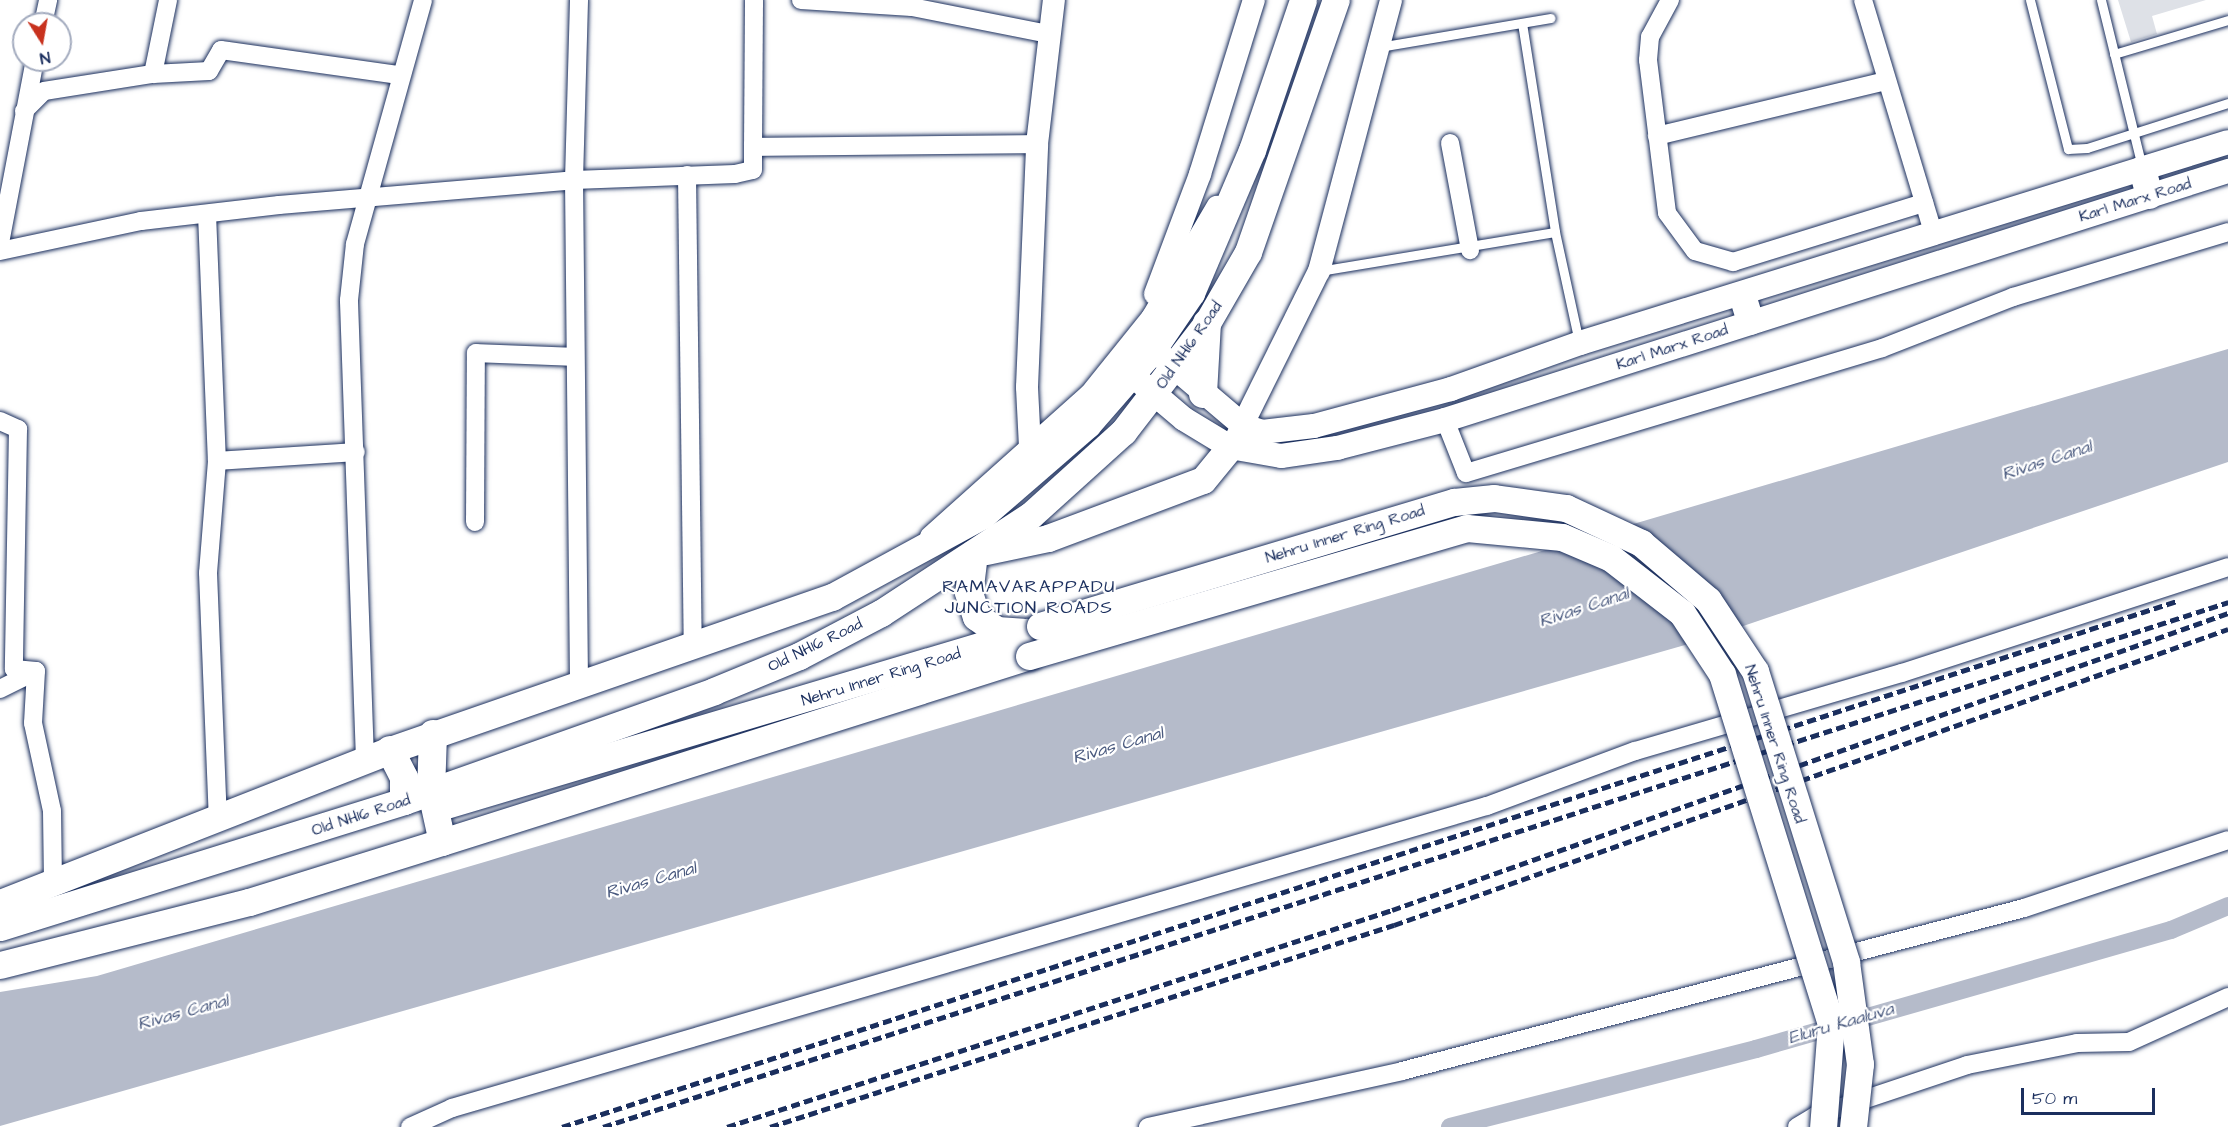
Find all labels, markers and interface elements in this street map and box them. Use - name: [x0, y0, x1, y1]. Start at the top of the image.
- north arrow: [12, 12, 72, 72]
- text: N: [38, 46, 52, 69]
- street label: Karl Marx Road: [2077, 174, 2193, 226]
- street label: Old NH16 Road: [1152, 297, 1226, 393]
- street label: Karl Marx Road: [1614, 320, 1730, 374]
- water label: Rivas Canal: [1999, 436, 2095, 486]
- street label: Nehru Inner Ring Road: [1263, 501, 1427, 567]
- district label: RAMAVARAPPADU JUNCTION ROADS: [942, 577, 1116, 620]
- water label: Rivas Canal: [1536, 583, 1632, 633]
- street label: Old NH16 Road: [765, 614, 865, 676]
- street label: Nehru Inner Ring Road: [799, 644, 963, 710]
- street label: Nehru Inner Ring Road: [1740, 662, 1810, 826]
- water label: Rivas Canal: [1070, 723, 1166, 769]
- street label: Old NH16 Road: [309, 790, 413, 840]
- water label: Rivas Canal: [603, 858, 699, 904]
- water label: Rivas Canal: [135, 991, 231, 1035]
- water label: Eluru Kaaluva: [1786, 999, 1896, 1049]
- scale bar: [2024, 1076, 2158, 1114]
- text: 50 m: [2032, 1086, 2077, 1111]

